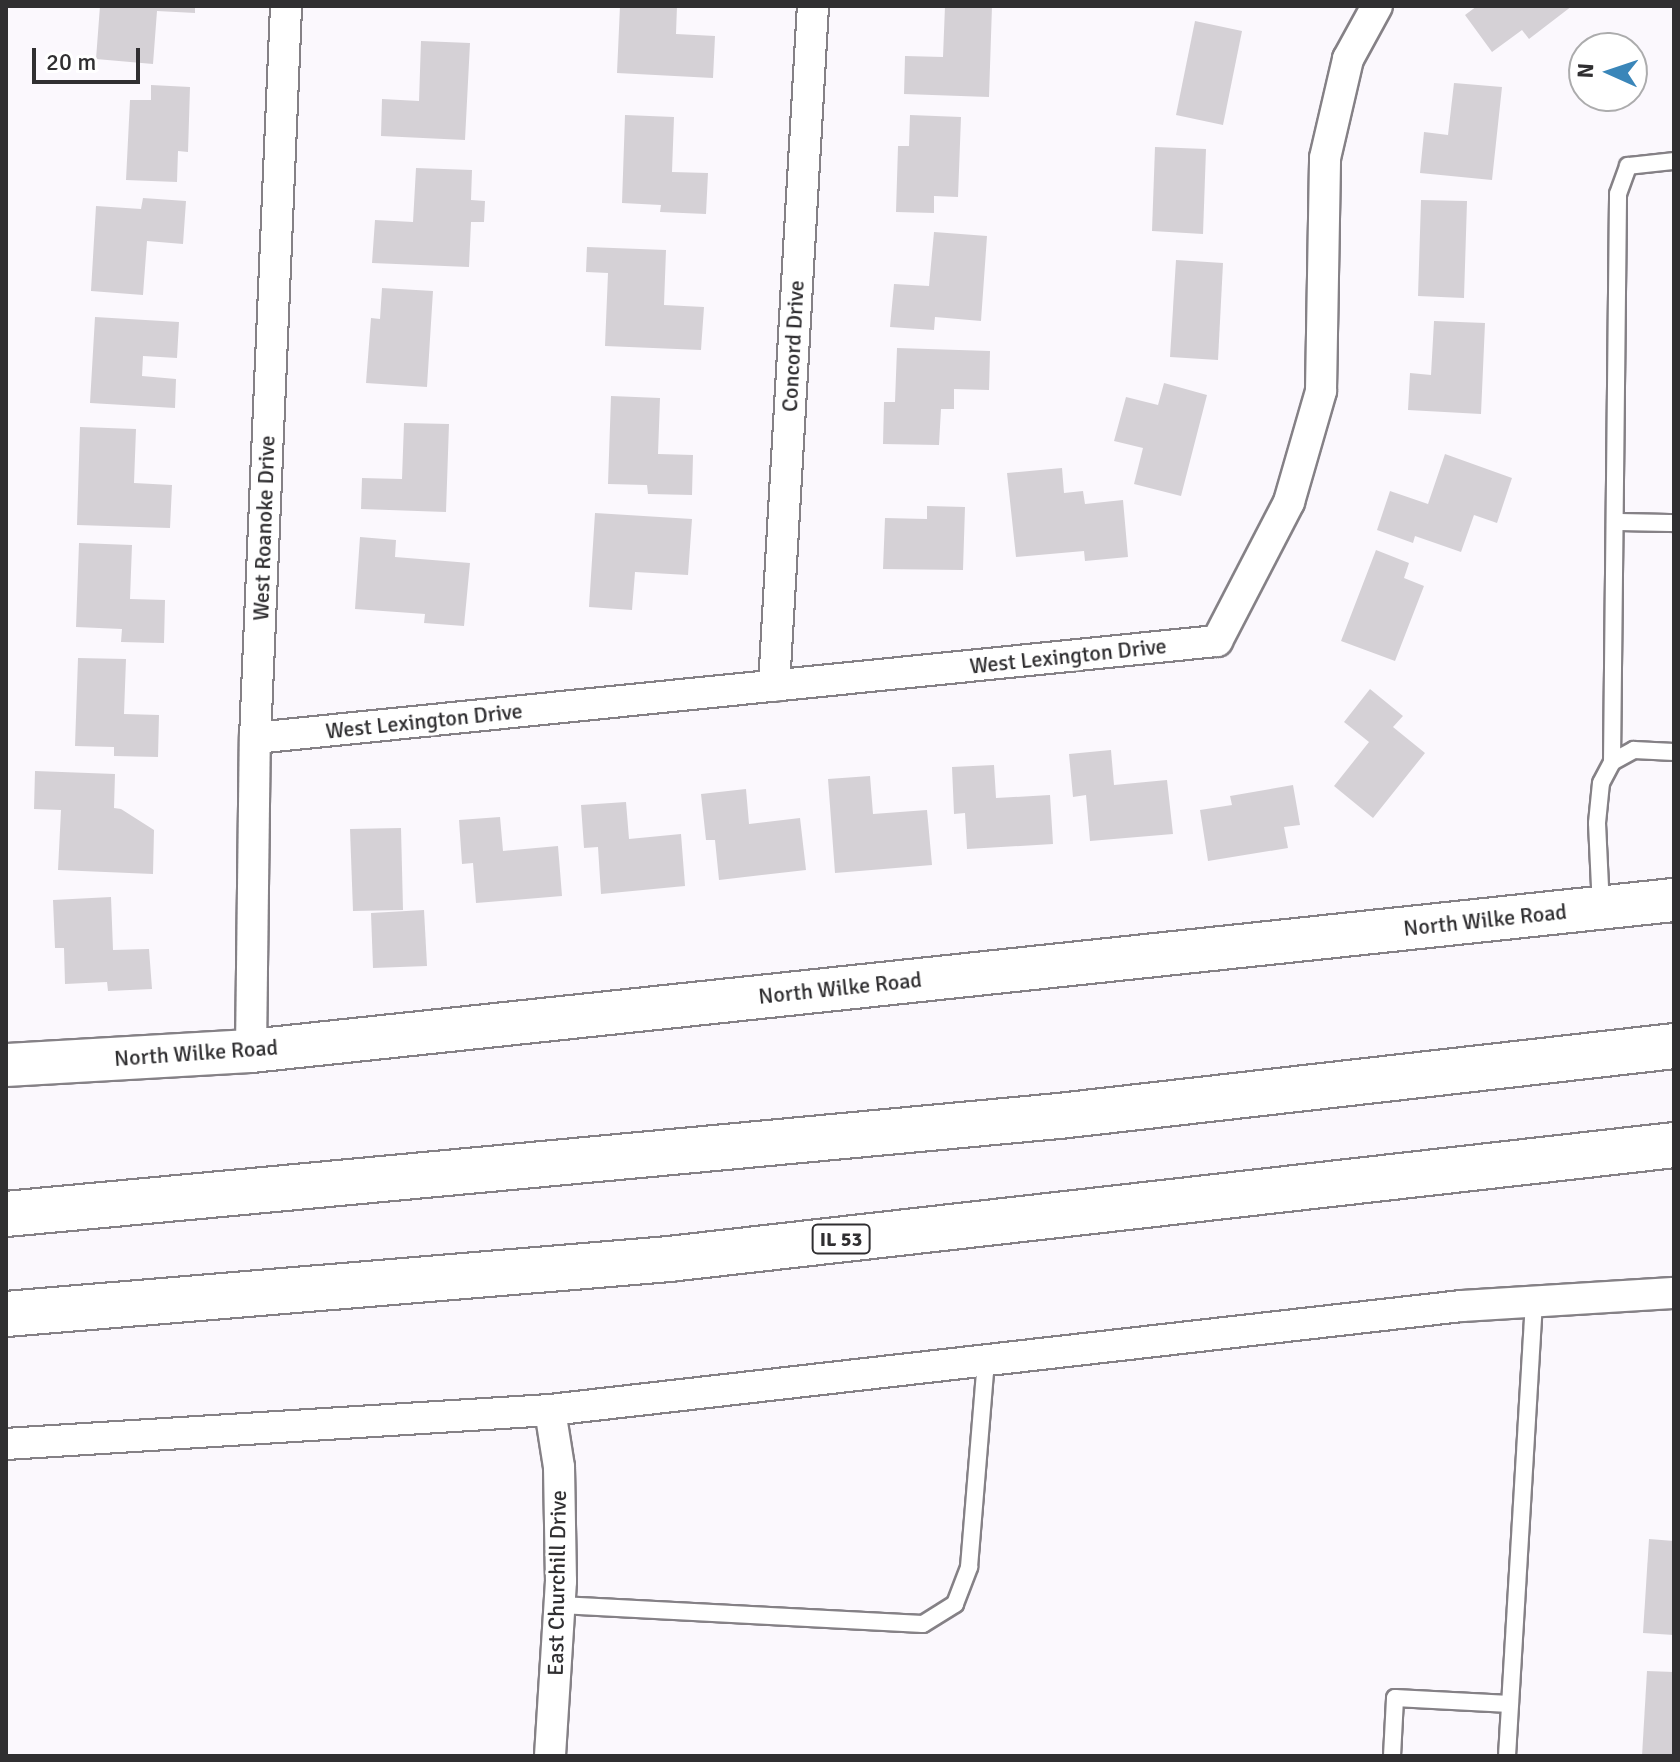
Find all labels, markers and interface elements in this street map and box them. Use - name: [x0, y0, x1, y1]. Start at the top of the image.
- scale bar: [36, 32, 144, 82]
- north arrow: [1568, 32, 1648, 112]
- text: 20 m: [46, 47, 96, 77]
- text: N: [1572, 62, 1599, 79]
- street label: Concord Drive: [776, 279, 810, 413]
- street label: West Roanoke Drive: [248, 435, 280, 621]
- street label: West Lexington Drive: [968, 633, 1168, 679]
- street label: West Lexington Drive: [324, 698, 524, 744]
- street label: North Wilke Road: [1402, 898, 1568, 942]
- street label: North Wilke Road: [757, 966, 923, 1010]
- street label: North Wilke Road: [113, 1034, 279, 1072]
- road number: IL 53: [811, 1223, 871, 1255]
- street label: East Churchill Drive: [542, 1490, 572, 1676]

